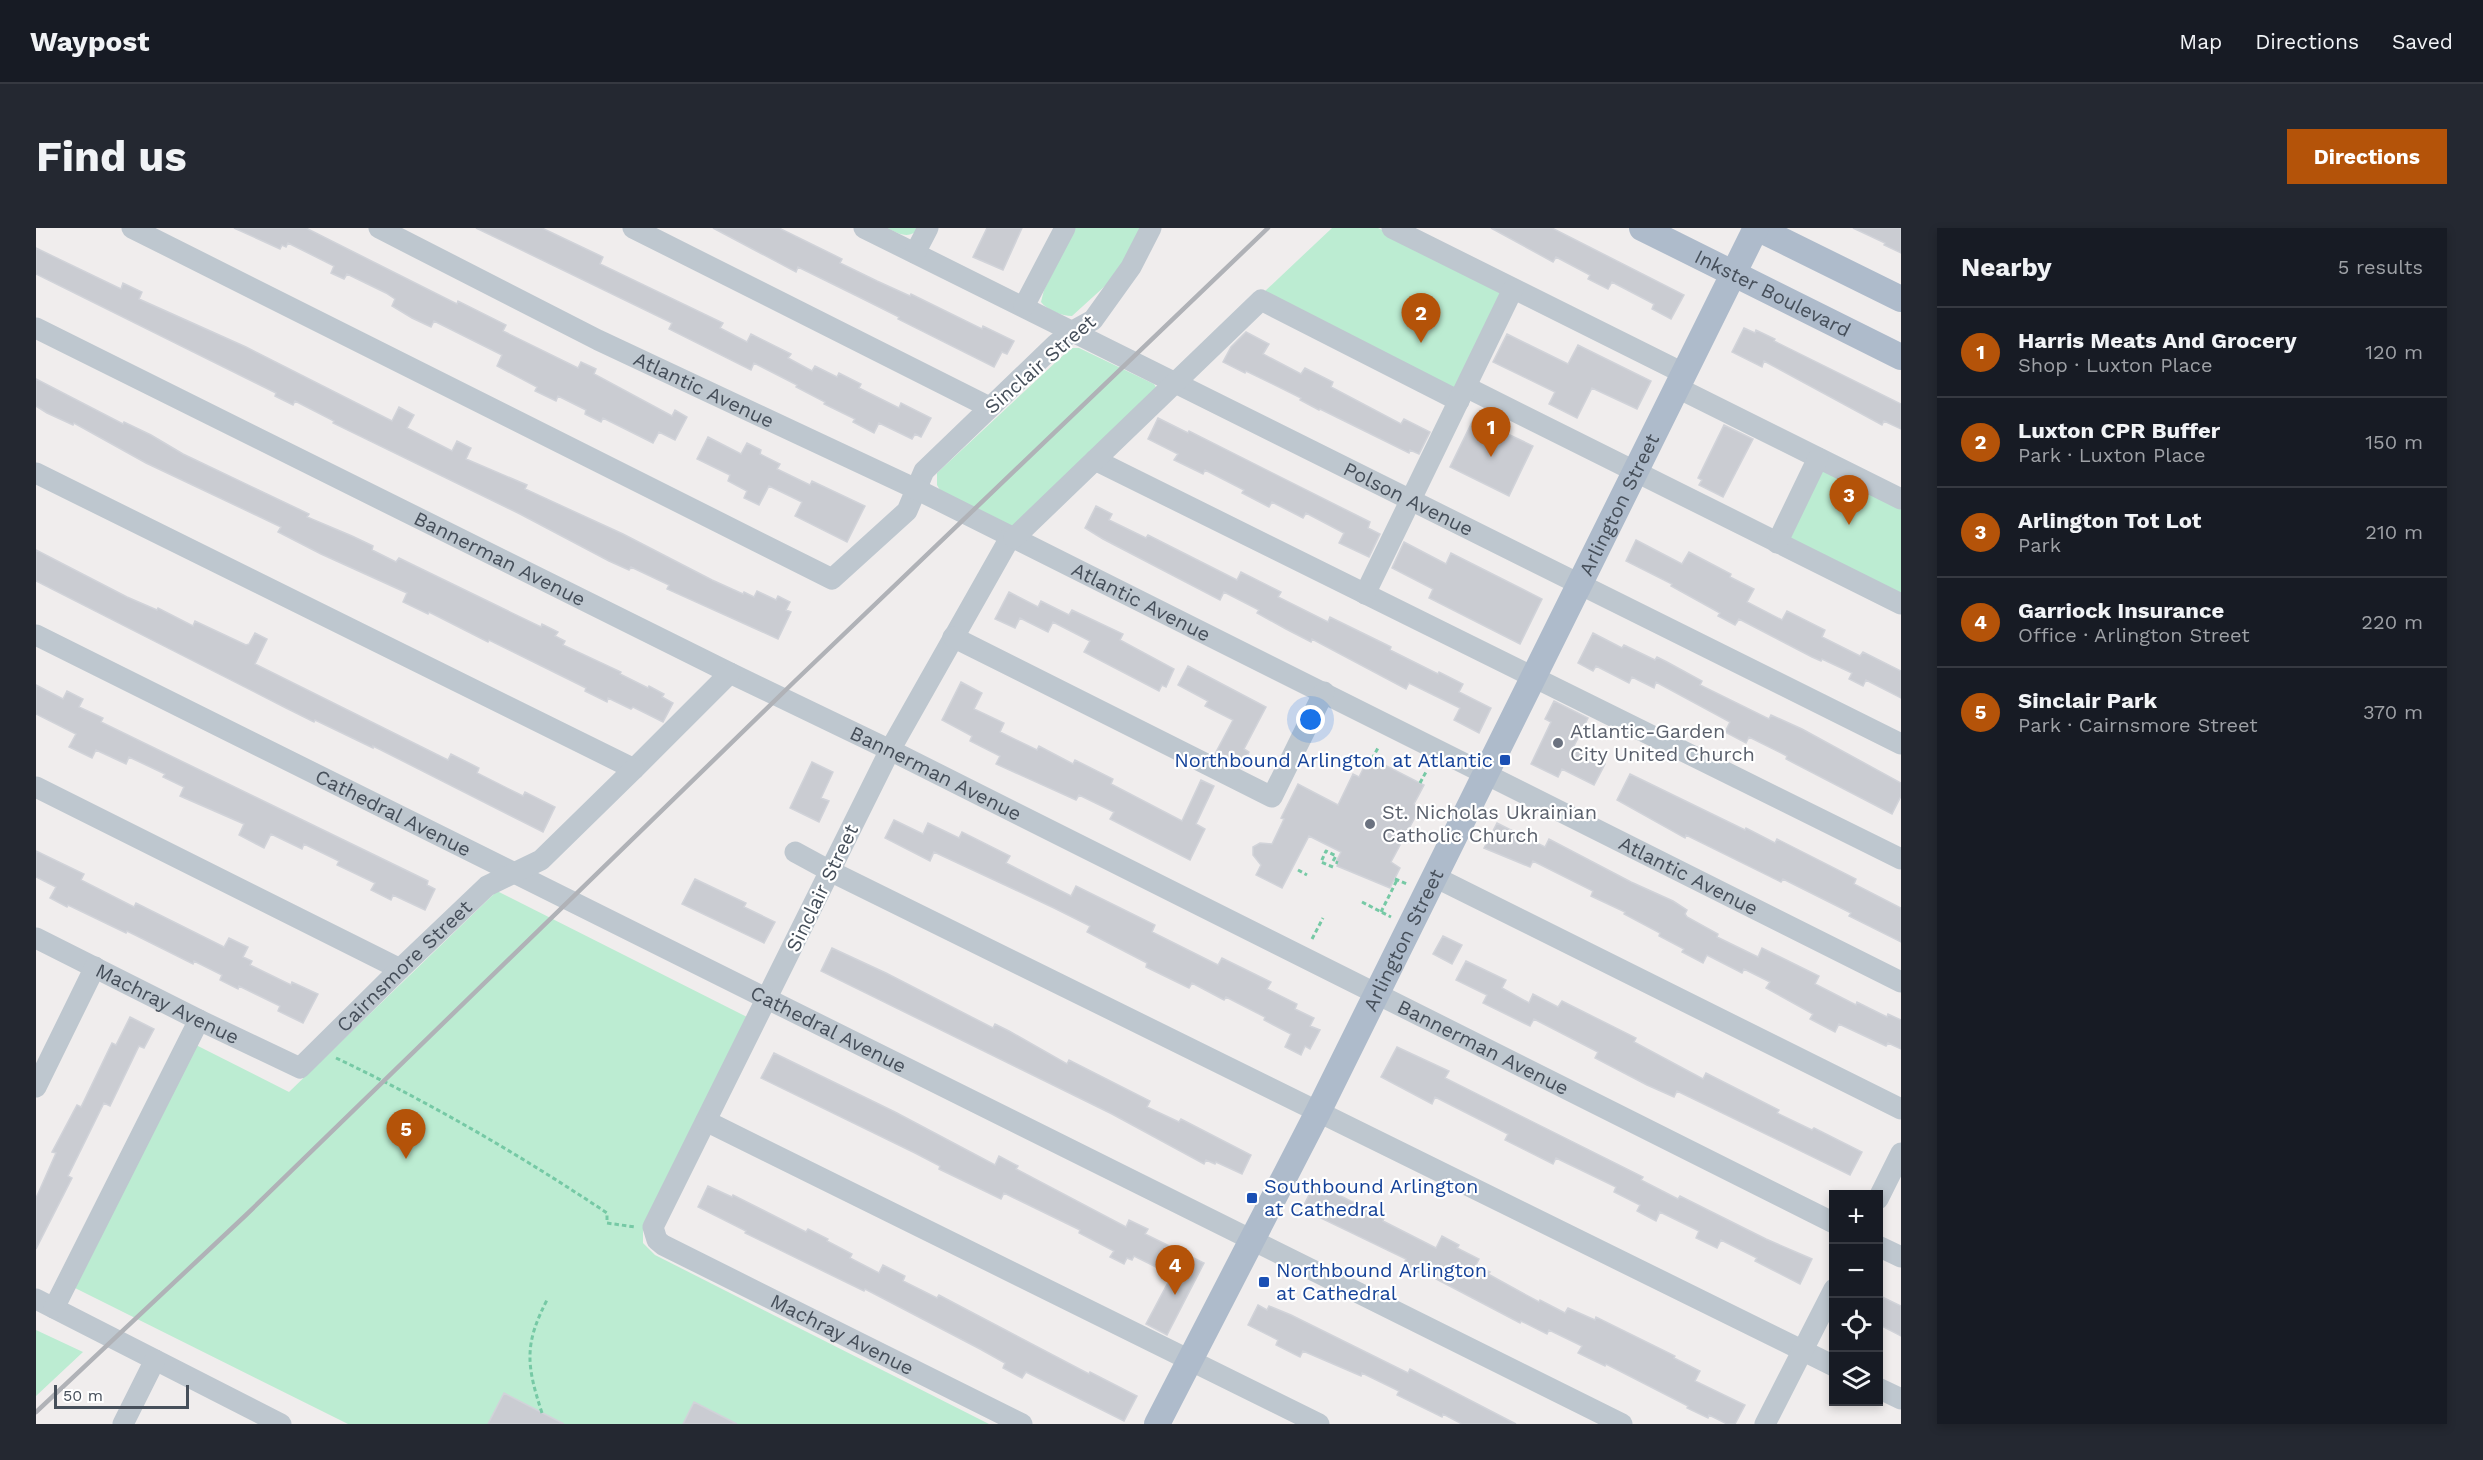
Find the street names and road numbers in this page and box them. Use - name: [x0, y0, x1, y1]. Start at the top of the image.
- street label: Inkster Boulevard: [1691, 244, 1855, 342]
- street label: Sinclair Street: [980, 309, 1101, 419]
- street label: Atlantic Avenue: [630, 346, 778, 433]
- street label: Arlington Street: [1574, 429, 1665, 580]
- street label: Polson Avenue: [1339, 457, 1477, 541]
- street label: Bannerman Avenue: [410, 506, 590, 611]
- street label: Atlantic Avenue: [1068, 557, 1215, 647]
- street label: Bannerman Avenue: [846, 721, 1026, 826]
- street label: Cathedral Avenue: [311, 764, 475, 862]
- street label: Sinclair Street: [781, 820, 864, 956]
- street label: Atlantic Avenue: [1615, 831, 1762, 920]
- street label: Arlington Street: [1358, 864, 1449, 1015]
- street label: Cairnsmore Street: [331, 895, 477, 1037]
- street label: Machray Avenue: [92, 958, 243, 1049]
- street label: Cathedral Avenue: [746, 980, 910, 1078]
- street label: Bannerman Avenue: [1393, 994, 1573, 1100]
- street label: Machray Avenue: [766, 1288, 918, 1380]

